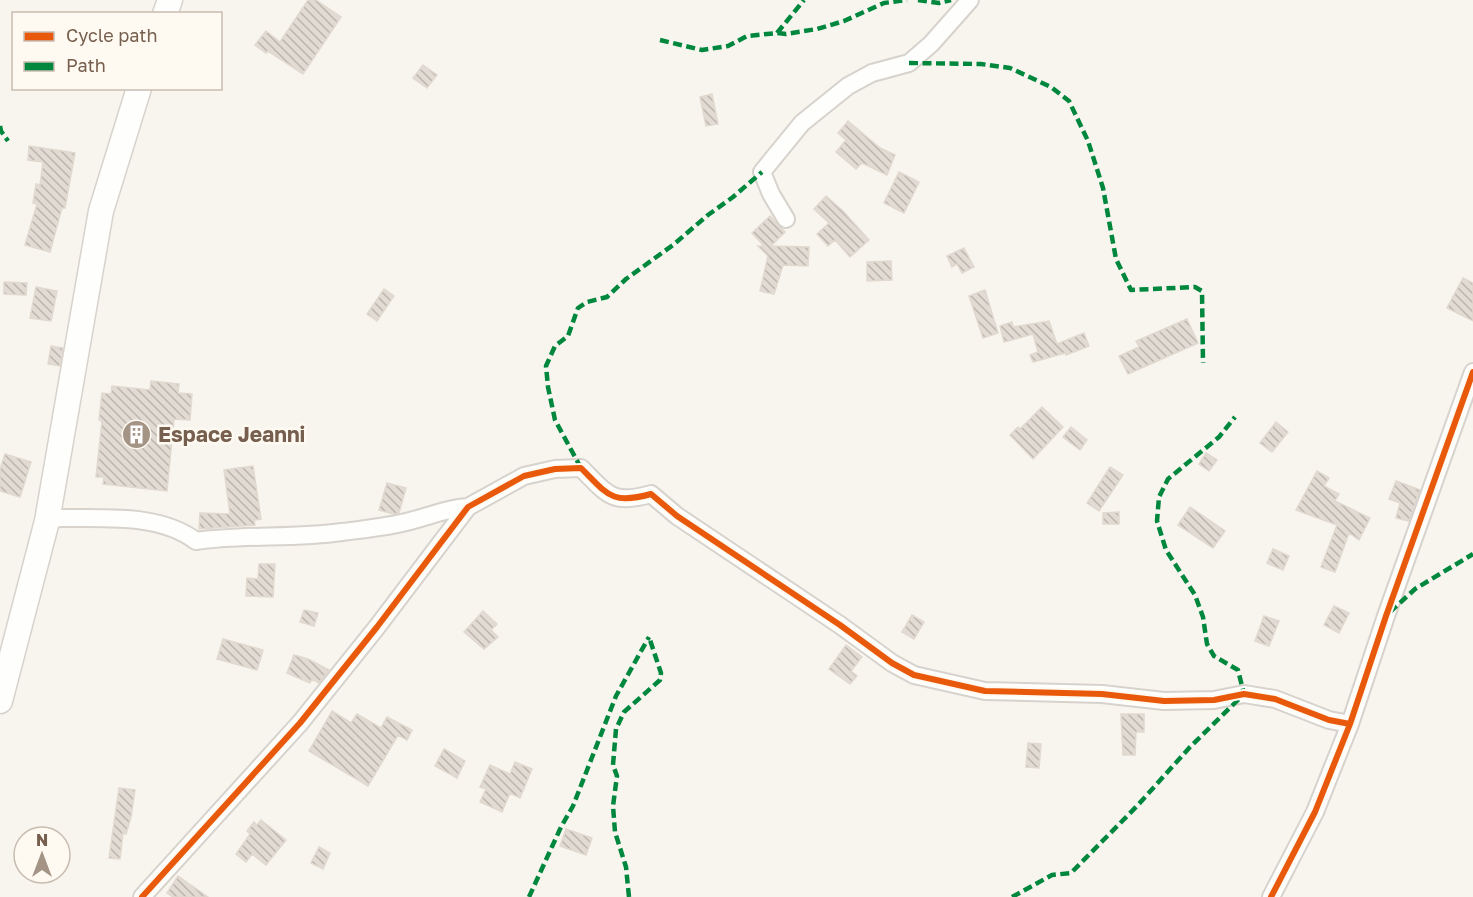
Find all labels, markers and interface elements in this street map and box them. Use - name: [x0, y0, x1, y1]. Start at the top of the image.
- legend: [12, 12, 222, 90]
- text: Cycle path: [66, 24, 158, 46]
- text: Path: [66, 54, 106, 76]
- building icon: Espace Jeanni: [121, 418, 153, 450]
- place label: Espace Jeanni: [158, 421, 305, 447]
- north arrow: [12, 825, 72, 885]
- text: N: [36, 830, 48, 850]

